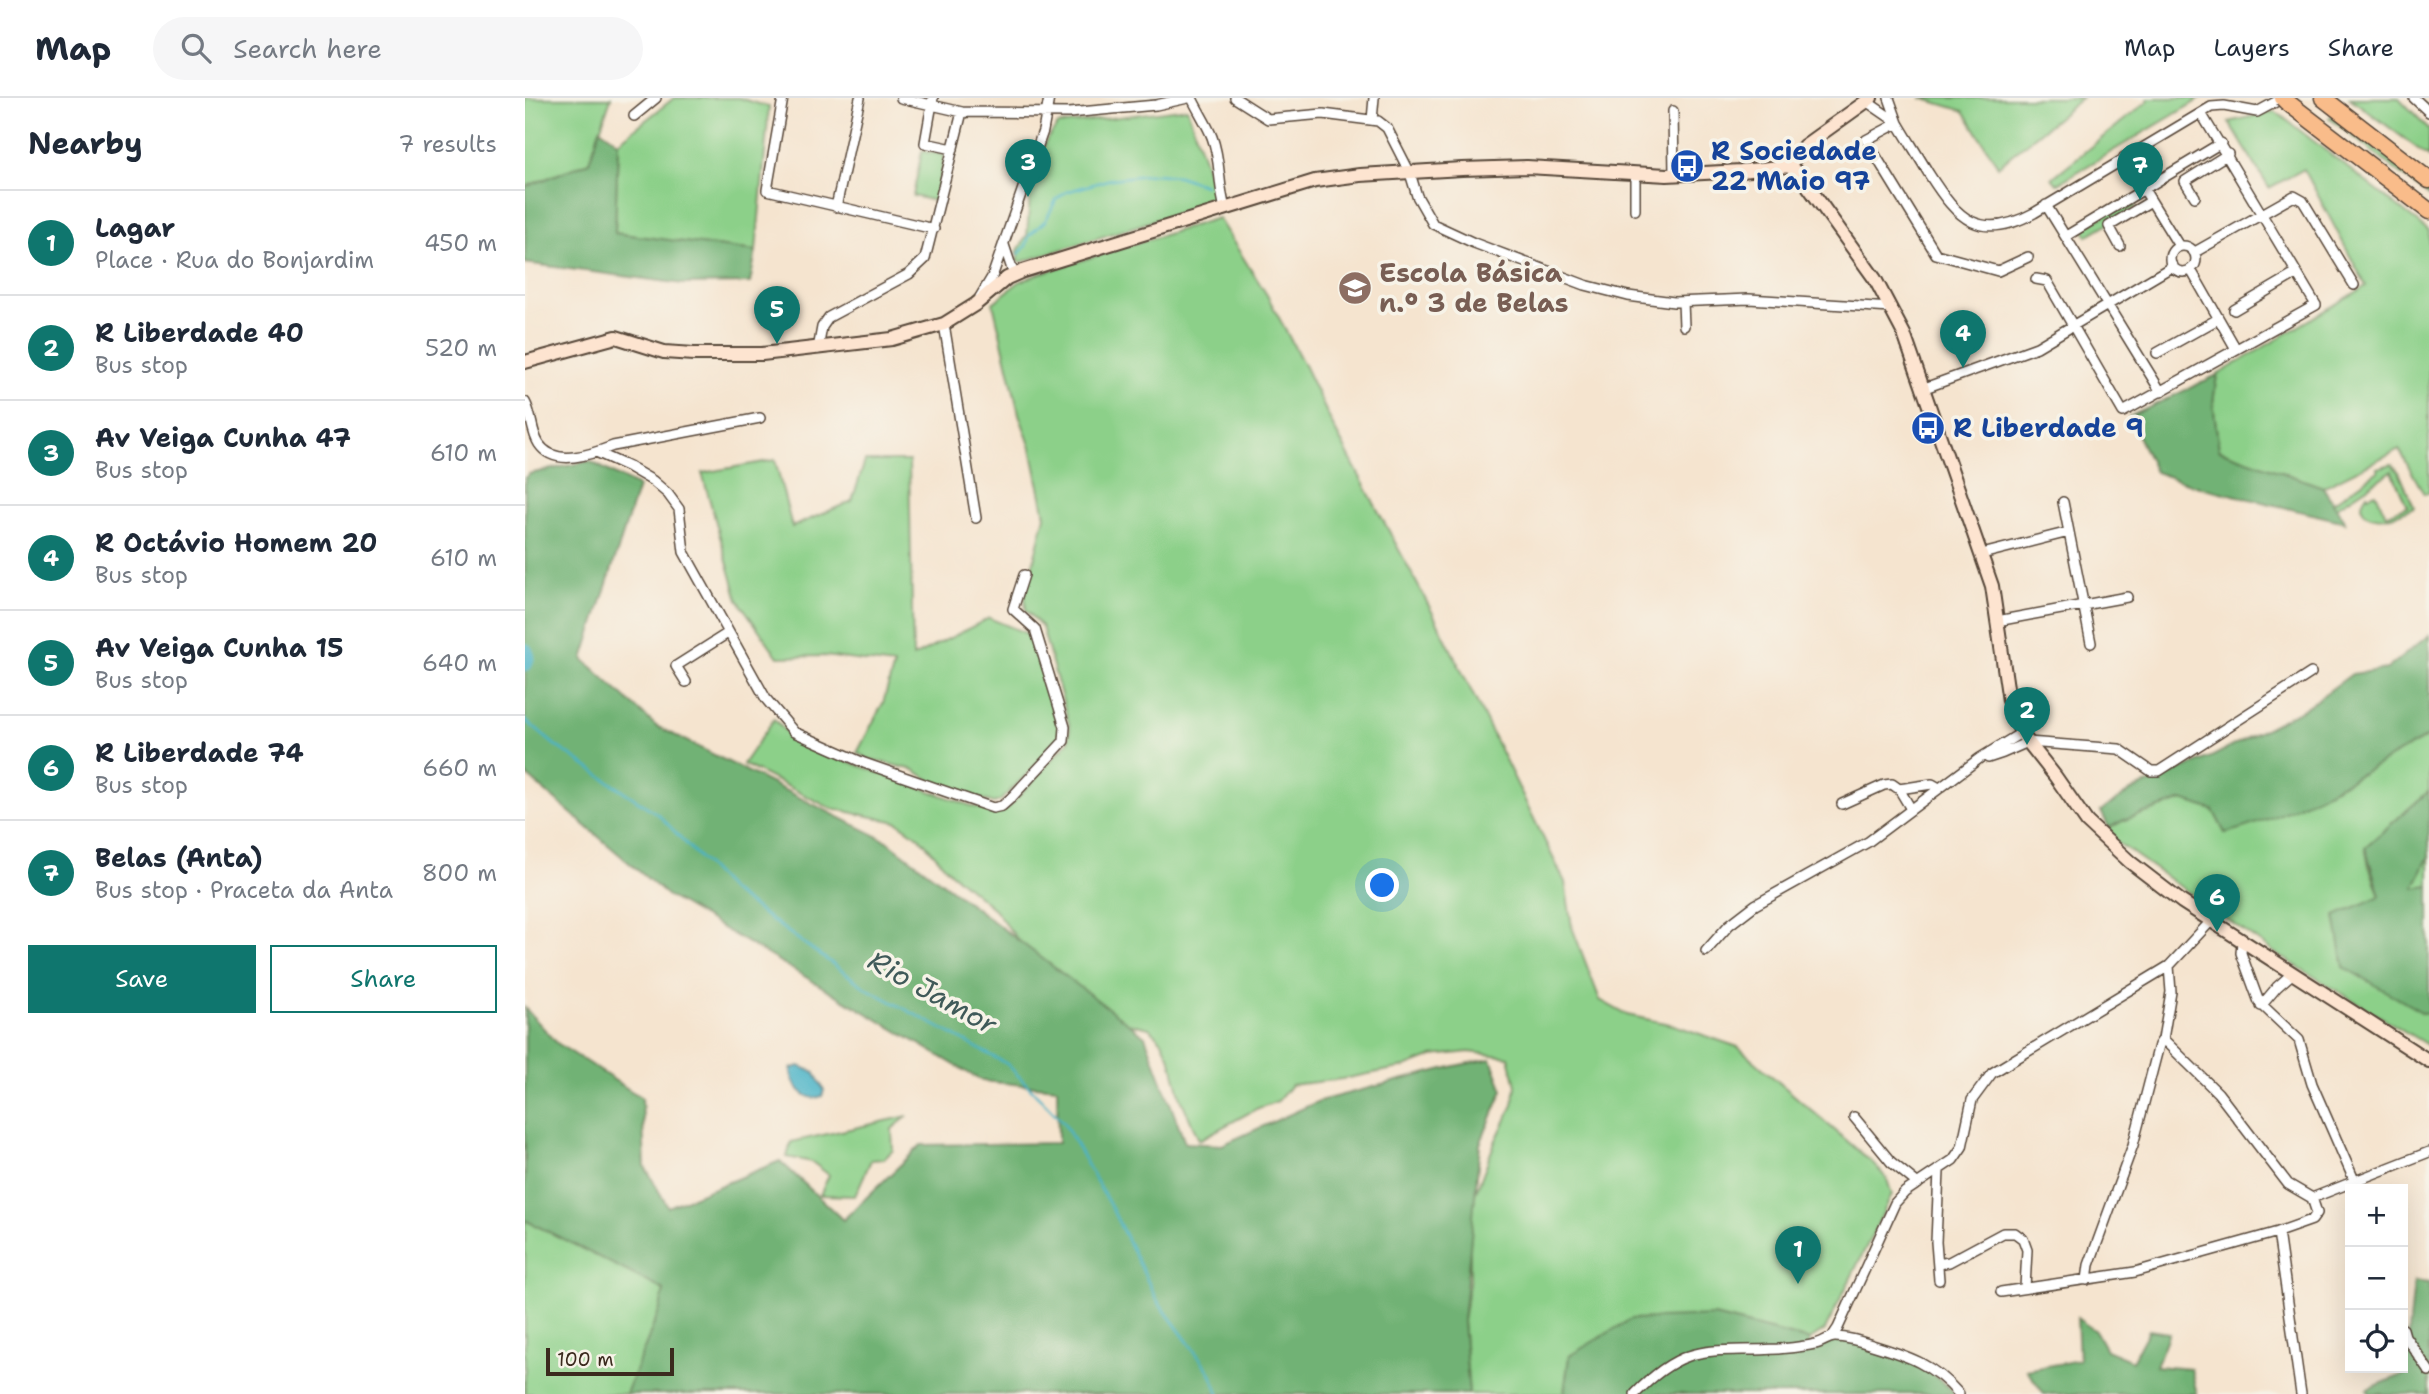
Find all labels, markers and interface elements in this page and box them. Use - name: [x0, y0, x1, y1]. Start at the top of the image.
- search box: [153, 17, 643, 80]
- text: Map: [35, 26, 111, 71]
- icon: search: [177, 29, 215, 67]
- text: Search here: [233, 31, 382, 66]
- text: Map: [2124, 32, 2175, 64]
- text: Layers: [2213, 32, 2290, 64]
- text: Share: [2328, 32, 2394, 64]
- text: Nearby: [28, 123, 143, 164]
- text: 7 results: [398, 129, 497, 159]
- place label: R Sociedade 22 Maio 97: [1711, 133, 1877, 198]
- pin: 3: [1005, 139, 1051, 197]
- pin: 7: [2117, 142, 2163, 200]
- bus stop icon: R Sociedade 22 Maio 97: [1668, 147, 1706, 185]
- text: Lagar: [95, 210, 175, 245]
- text: 1: [46, 228, 56, 258]
- text: 450 m: [424, 228, 497, 258]
- text: Place · Rua do Bonjardim: [95, 245, 374, 275]
- place label: Escola Básica n.º 3 de Belas: [1379, 255, 1568, 320]
- school or university icon: Escola Básica n.º 3 de Belas: [1336, 269, 1374, 307]
- pin: 5: [754, 286, 800, 344]
- pin: 4: [1940, 310, 1986, 368]
- text: R Liberdade 40: [95, 315, 304, 350]
- text: 2: [43, 333, 59, 363]
- text: 520 m: [425, 333, 497, 363]
- text: Bus stop: [95, 350, 188, 380]
- bus stop icon: R Liberdade 9: [1909, 409, 1947, 447]
- place label: R Liberdade 9: [1953, 410, 2144, 445]
- text: Av Veiga Cunha 47: [95, 420, 351, 455]
- text: 3: [43, 438, 59, 468]
- text: 610 m: [430, 438, 497, 468]
- text: Bus stop: [95, 455, 188, 485]
- text: R Octávio Homem 20: [95, 525, 377, 560]
- text: 4: [43, 543, 59, 573]
- text: 610 m: [430, 543, 497, 573]
- text: Bus stop: [95, 560, 188, 590]
- text: Av Veiga Cunha 15: [95, 630, 344, 665]
- text: 5: [44, 648, 58, 678]
- text: 640 m: [422, 648, 497, 678]
- text: Bus stop: [95, 665, 188, 695]
- pin: 2: [2004, 687, 2050, 745]
- text: R Liberdade 74: [95, 735, 304, 770]
- text: 6: [43, 753, 59, 783]
- text: 660 m: [422, 753, 497, 783]
- text: Bus stop: [95, 770, 188, 800]
- text: Belas (Anta): [95, 840, 263, 875]
- text: 7: [43, 858, 59, 888]
- text: 800 m: [422, 858, 497, 888]
- your location: [1365, 868, 1399, 902]
- pin: 6: [2194, 874, 2240, 932]
- text: Bus stop · Praceta da Anta: [95, 875, 393, 905]
- water label: Rio Jamor: [862, 941, 1005, 1043]
- button: Save: [28, 945, 256, 1013]
- button: Share: [270, 945, 497, 1013]
- map controls: [2345, 1184, 2408, 1373]
- button: +: [2345, 1184, 2408, 1247]
- pin: 1: [1775, 1226, 1821, 1284]
- button: −: [2345, 1247, 2408, 1310]
- button: locate: [2345, 1310, 2408, 1373]
- scale bar: [546, 1345, 674, 1377]
- text: 100 m: [557, 1347, 614, 1372]

